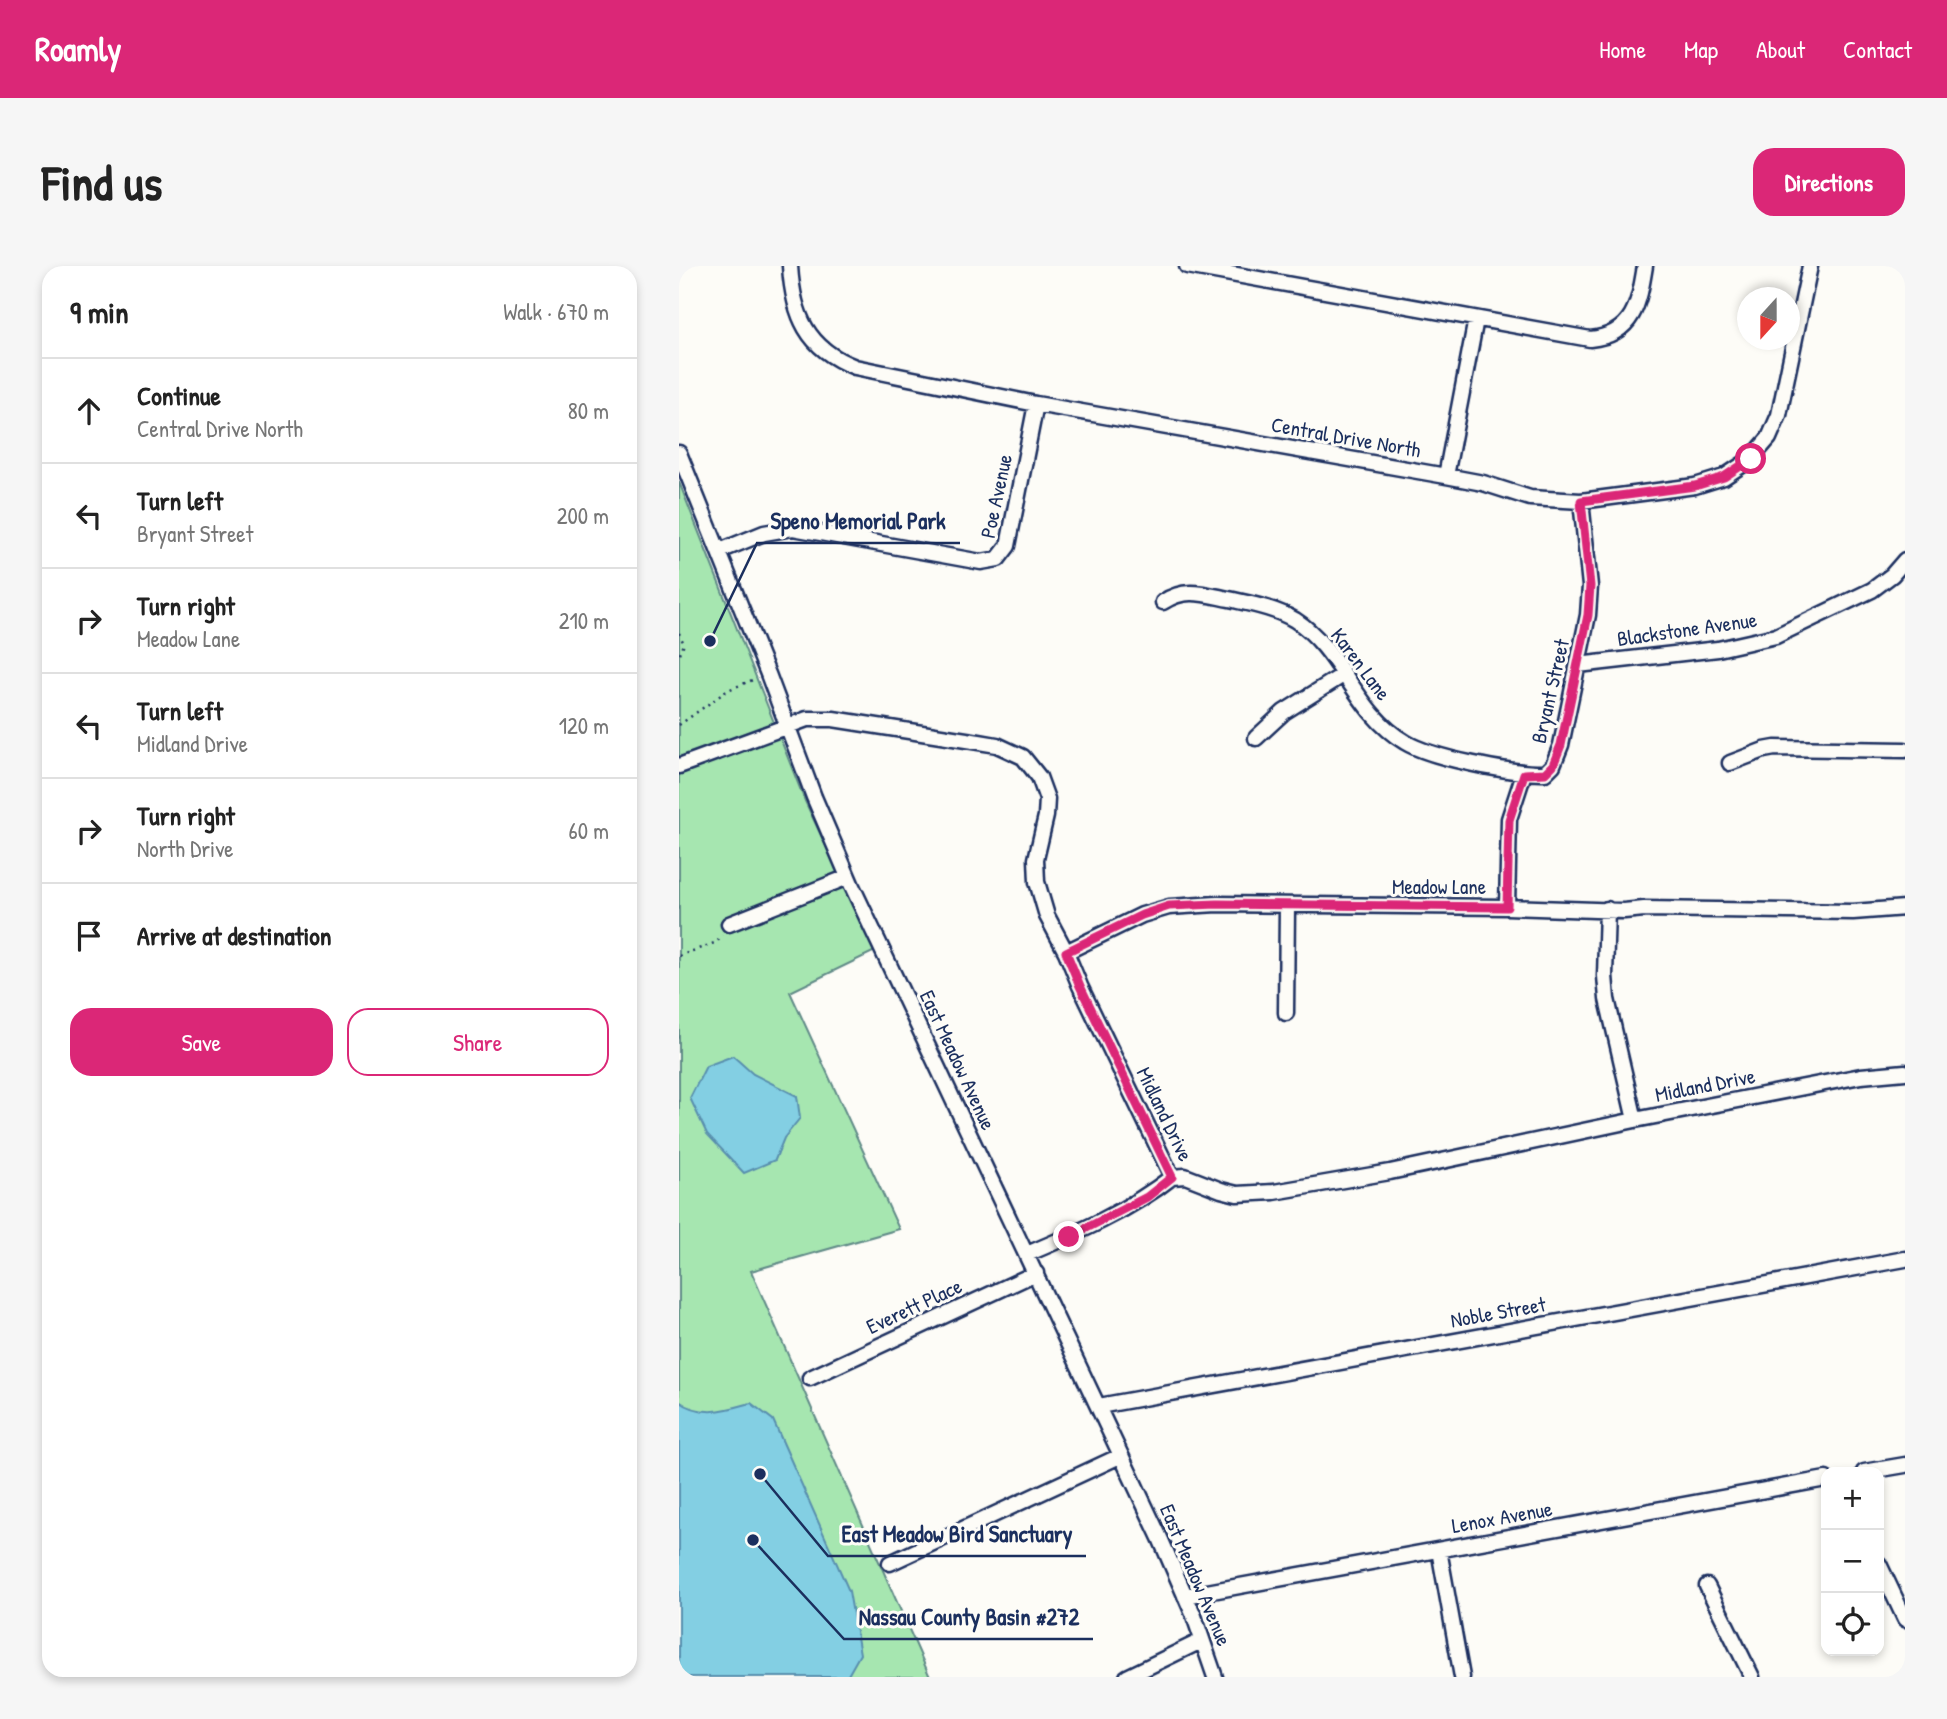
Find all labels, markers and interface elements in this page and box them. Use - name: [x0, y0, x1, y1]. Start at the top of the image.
- text: Roamly: [35, 27, 121, 71]
- text: Home: [1599, 33, 1646, 65]
- text: Map: [1684, 33, 1718, 65]
- text: About: [1756, 33, 1805, 65]
- text: Contact: [1843, 33, 1912, 65]
- button: Directions: [1753, 148, 1905, 216]
- text: Find us: [42, 149, 162, 215]
- north arrow: [1737, 287, 1800, 350]
- text: 9 min: [70, 292, 129, 332]
- text: Walk · 670 m: [503, 296, 609, 327]
- text: Continue: [137, 378, 221, 413]
- icon: ahead: [70, 392, 108, 430]
- text: 80 m: [568, 395, 609, 426]
- street label: Central Drive North: [1269, 410, 1423, 464]
- text: Central Drive North: [137, 413, 303, 444]
- route start: [1735, 443, 1766, 474]
- street label: Poe Avenue: [973, 451, 1019, 541]
- text: Turn left: [137, 483, 223, 518]
- icon: left: [70, 497, 108, 535]
- callout: Speno Memorial Park: [757, 499, 960, 543]
- text: 200 m: [557, 500, 609, 531]
- text: Speno Memorial Park: [770, 505, 946, 537]
- text: Bryant Street: [137, 518, 253, 549]
- text: Turn right: [137, 588, 235, 623]
- icon: right: [70, 602, 108, 640]
- text: 210 m: [559, 605, 609, 636]
- street label: Blackstone Avenue: [1615, 605, 1759, 653]
- street label: Karen Lane: [1324, 622, 1398, 706]
- text: Meadow Lane: [137, 623, 240, 654]
- street label: Bryant Street: [1524, 635, 1576, 746]
- text: Turn left: [137, 693, 223, 728]
- icon: left: [70, 707, 108, 745]
- text: 120 m: [559, 710, 609, 741]
- text: Midland Drive: [137, 728, 248, 759]
- text: Turn right: [137, 798, 235, 833]
- icon: right: [70, 812, 108, 850]
- text: 60 m: [569, 815, 609, 846]
- text: North Drive: [137, 833, 234, 864]
- street label: Meadow Lane: [1392, 872, 1486, 901]
- icon: arrive: [70, 917, 108, 955]
- text: Arrive at destination: [137, 918, 332, 953]
- street label: East Meadow Avenue: [913, 985, 1003, 1135]
- button: Save: [70, 1008, 333, 1076]
- button: Share: [347, 1008, 609, 1076]
- street label: Midland Drive: [1653, 1061, 1757, 1109]
- street label: Midland Drive: [1130, 1062, 1200, 1166]
- route end: [1053, 1221, 1084, 1252]
- street label: Everett Place: [862, 1271, 966, 1341]
- street label: Noble Street: [1448, 1289, 1549, 1335]
- map controls: [1821, 1467, 1884, 1656]
- button: +: [1821, 1467, 1884, 1530]
- street label: Lenox Avenue: [1449, 1494, 1555, 1540]
- street label: East Meadow Avenue: [1153, 1500, 1239, 1650]
- callout: East Meadow Bird Sanctuary: [828, 1512, 1086, 1556]
- text: East Meadow Bird Sanctuary: [842, 1518, 1073, 1550]
- button: −: [1821, 1530, 1884, 1593]
- button: locate: [1821, 1593, 1884, 1656]
- callout: Nassau County Basin #272: [844, 1595, 1093, 1639]
- text: Nassau County Basin #272: [859, 1601, 1080, 1633]

